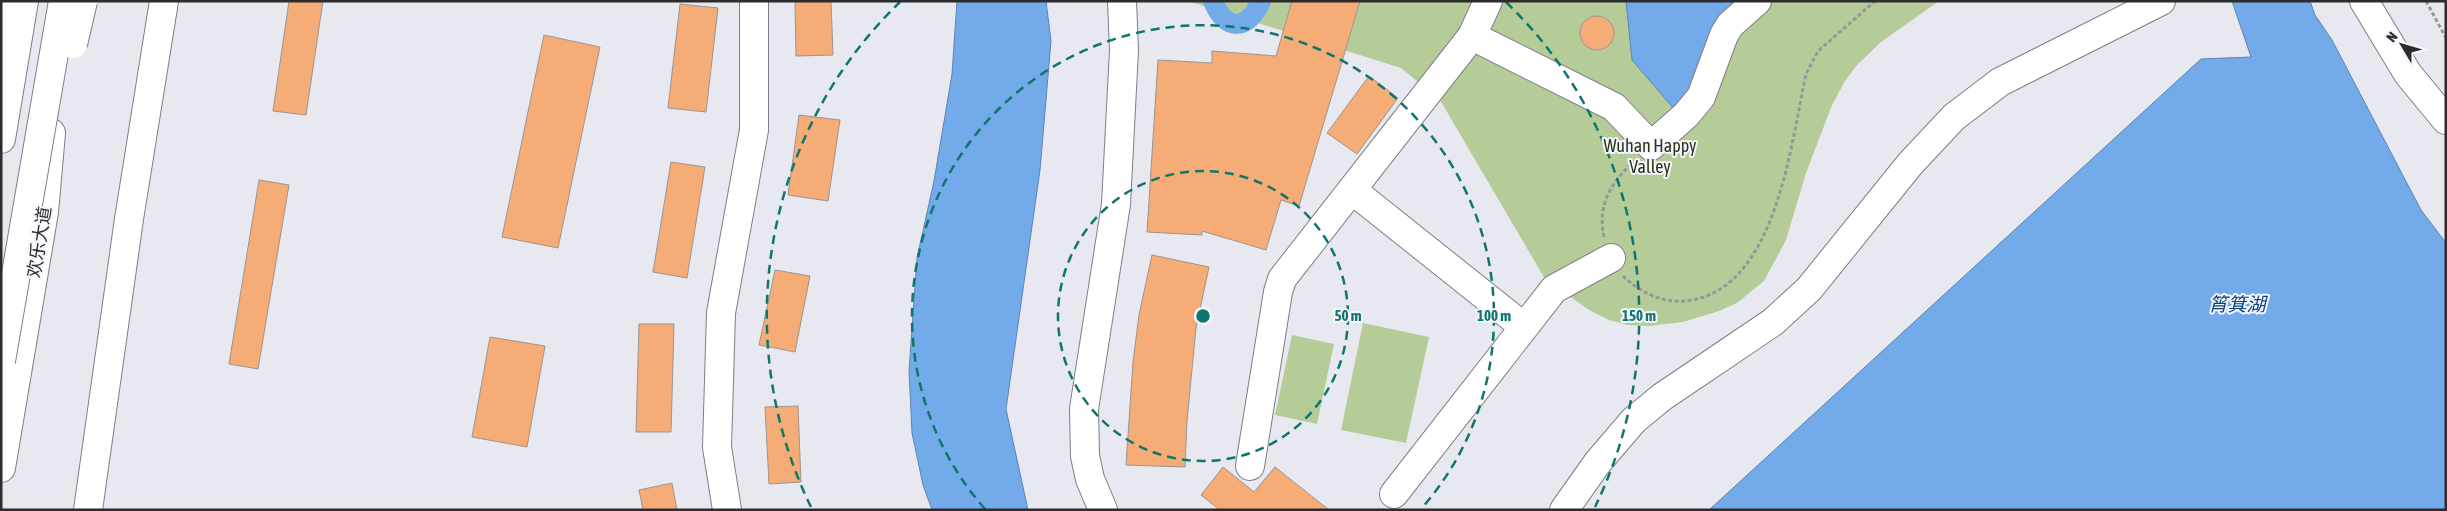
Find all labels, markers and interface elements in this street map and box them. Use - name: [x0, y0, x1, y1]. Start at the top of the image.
- north arrow: [2377, 20, 2427, 70]
- text: N: [2383, 29, 2401, 45]
- park label: Wuhan Happy Valley: [1604, 135, 1696, 177]
- street label: 欢乐大道: [23, 205, 55, 279]
- water label: 筲箕湖: [2208, 293, 2268, 315]
- centre of rings: [1194, 307, 1212, 325]
- text: 50 m: [1335, 307, 1362, 324]
- text: 100 m: [1477, 307, 1511, 324]
- text: 150 m: [1622, 307, 1656, 324]

